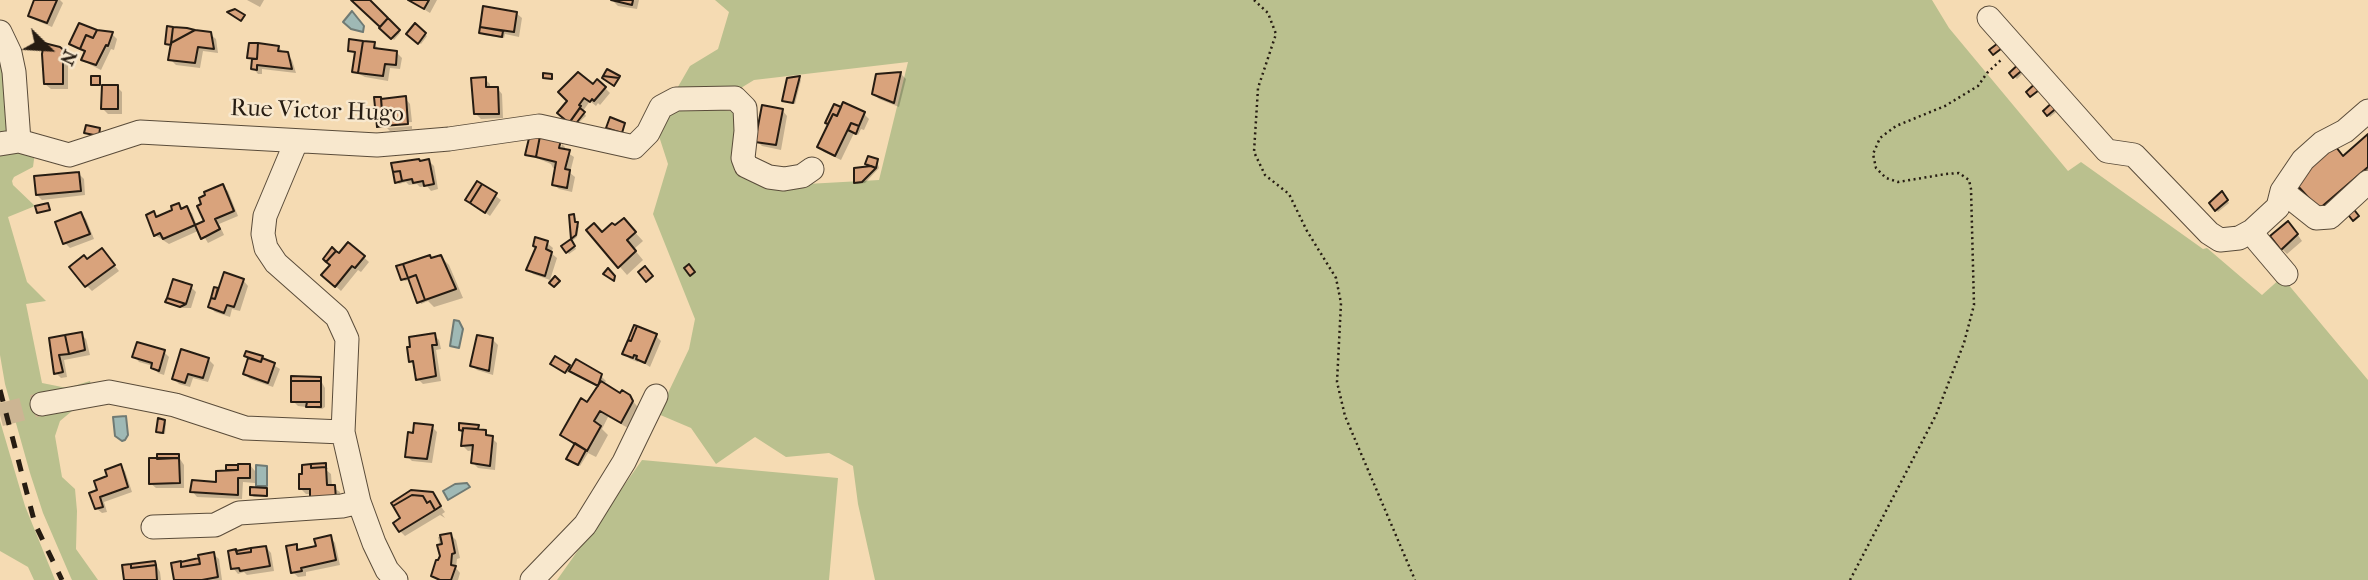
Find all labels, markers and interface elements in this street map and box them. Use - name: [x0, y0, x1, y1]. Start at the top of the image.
- north arrow: [14, 14, 84, 84]
- text: N: [55, 46, 81, 69]
- street label: Rue Victor Hugo: [230, 95, 404, 129]

